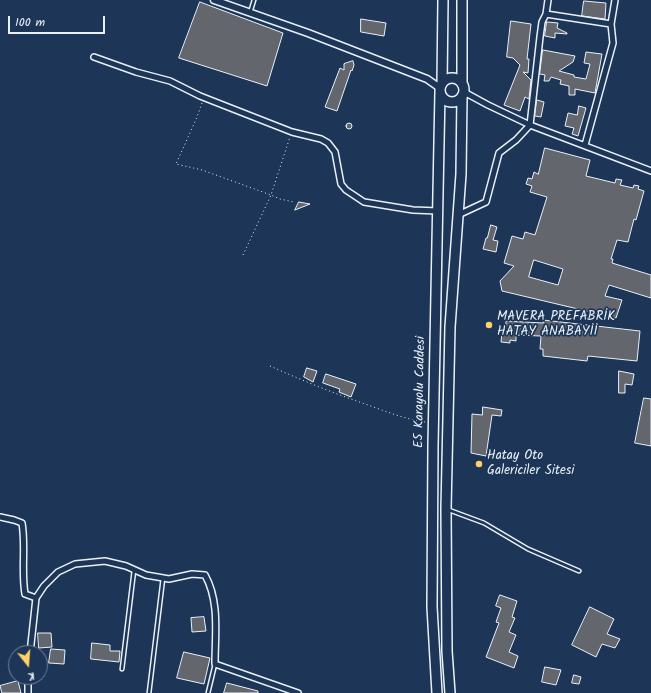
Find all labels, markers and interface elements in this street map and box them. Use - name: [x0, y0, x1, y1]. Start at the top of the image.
- scale bar: [10, 8, 107, 34]
- text: 100 m: [15, 13, 45, 32]
- place label: MAVERA PREFABRİK HATAY ANABAYİİ: [497, 310, 615, 341]
- marker: MAVERA PREFABRİK HATAY ANABAYİİ: [484, 320, 494, 330]
- street label: E5 Karayolu Caddesi: [412, 336, 430, 448]
- place label: Hatay Oto Galericiler Sitesi: [487, 449, 574, 480]
- marker: Hatay Oto Galericiler Sitesi: [474, 459, 484, 469]
- north arrow: [8, 645, 48, 685]
- text: K: [25, 666, 37, 685]

